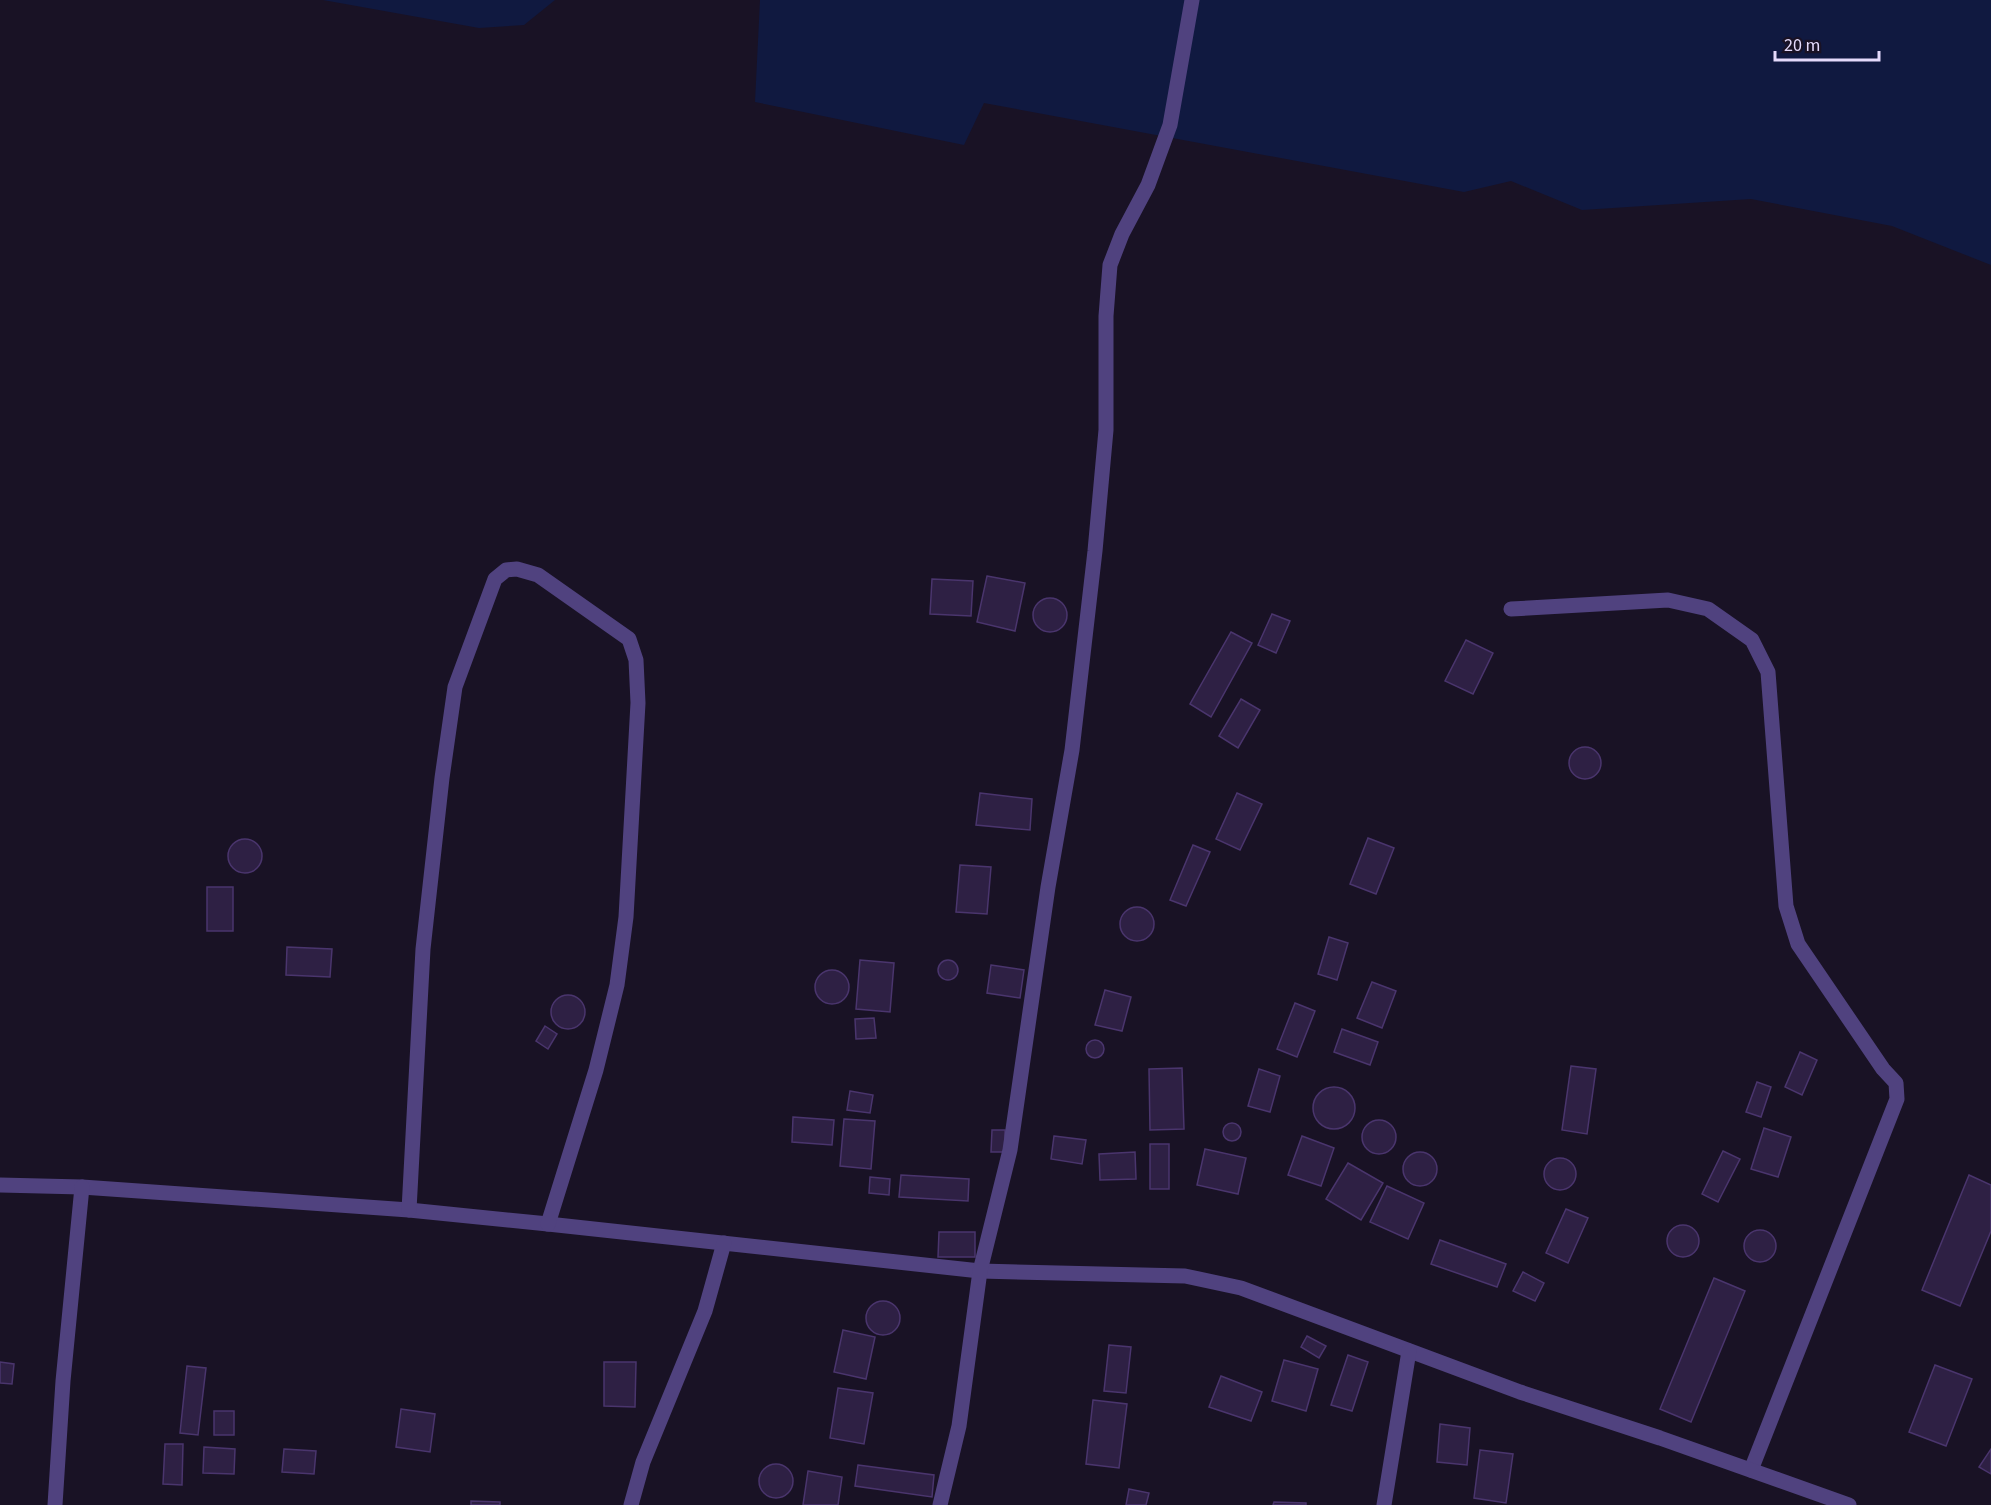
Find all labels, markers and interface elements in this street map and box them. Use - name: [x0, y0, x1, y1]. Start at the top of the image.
- scale bar: [1775, 24, 1878, 62]
- text: 20 m: [1784, 33, 1820, 58]

